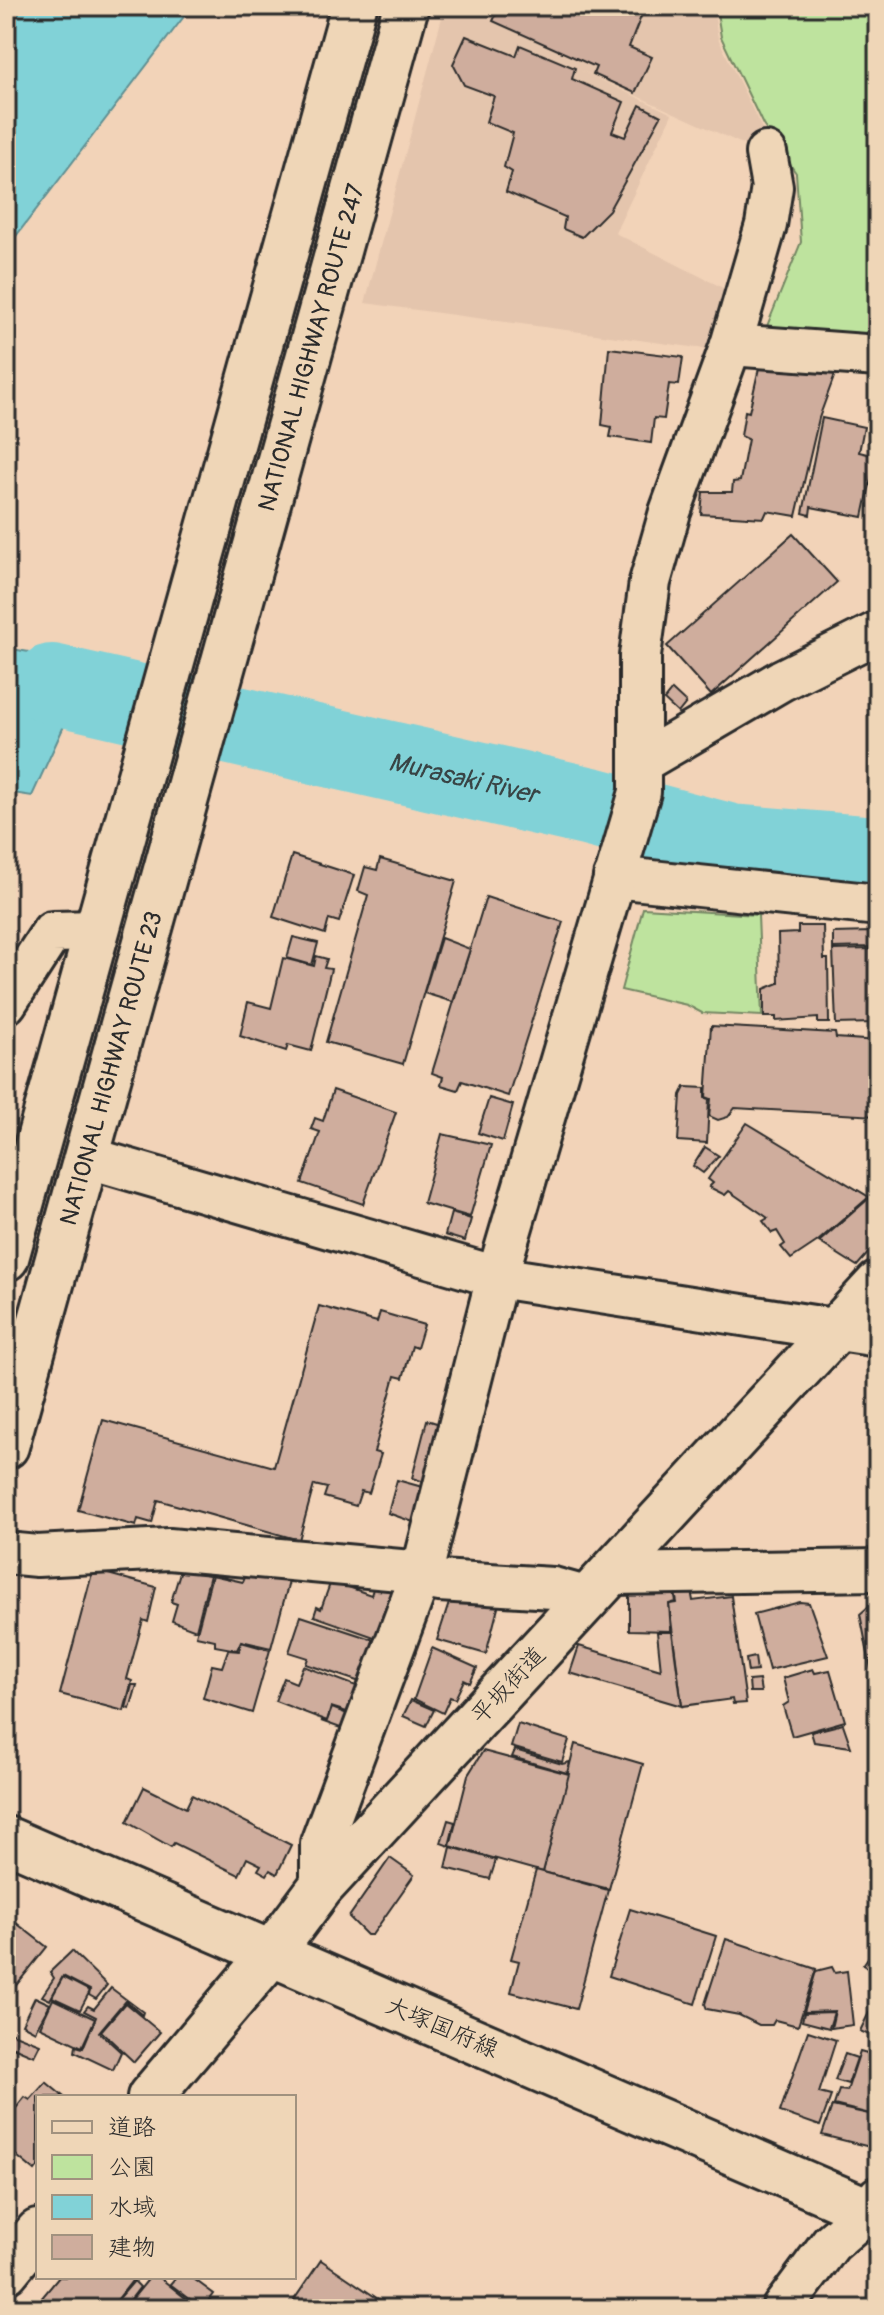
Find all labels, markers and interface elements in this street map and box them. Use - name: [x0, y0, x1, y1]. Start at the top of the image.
- street label: NATIONAL HIGHWAY ROUTE 247: [252, 181, 371, 515]
- water label: Murasaki River: [385, 746, 545, 812]
- street label: NATIONAL HIGHWAY ROUTE 23: [54, 908, 169, 1229]
- street label: 平坂街道: [465, 1640, 552, 1730]
- street label: 大塚国府線: [381, 1991, 503, 2064]
- legend: [36, 2095, 296, 2279]
- text: 道路: [108, 2113, 156, 2142]
- text: 公園: [108, 2153, 156, 2182]
- text: 水域: [108, 2193, 156, 2222]
- text: 建物: [108, 2233, 156, 2262]

